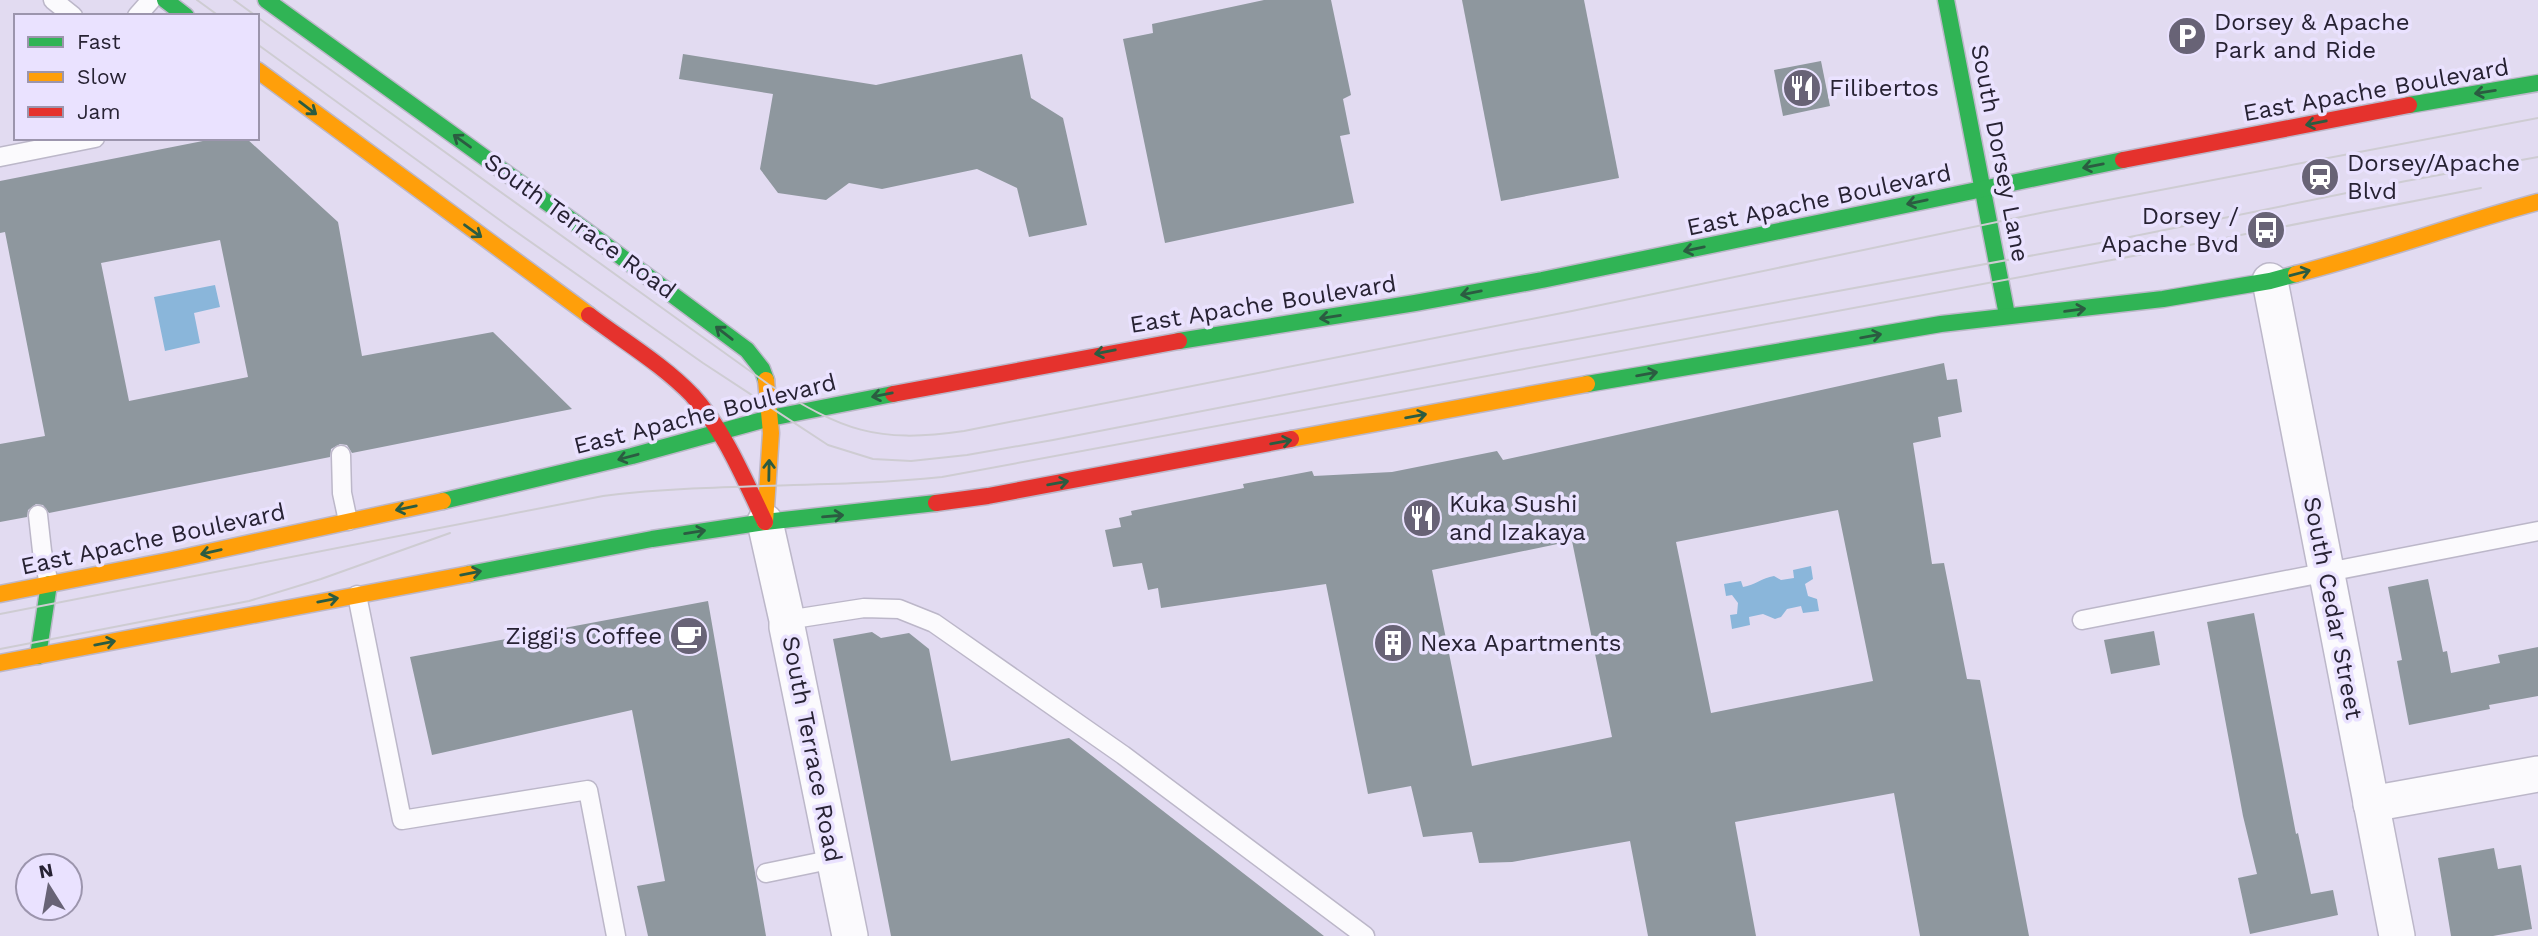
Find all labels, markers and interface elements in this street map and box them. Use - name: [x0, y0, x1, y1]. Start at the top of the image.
- place label: Dorsey & Apache Park and Ride: [2214, 8, 2410, 64]
- legend: [14, 14, 259, 140]
- parking icon: Dorsey & Apache Park and Ride: [2166, 15, 2208, 57]
- text: Fast: [77, 29, 121, 54]
- street label: South Dorsey Lane: [1965, 42, 2035, 264]
- street label: East Apache Boulevard: [2241, 53, 2511, 127]
- text: Slow: [77, 64, 127, 89]
- restaurant icon: Filibertos: [1781, 67, 1823, 109]
- place label: Filibertos: [1829, 74, 1939, 102]
- one-way arrow: [2474, 86, 2497, 99]
- text: Jam: [77, 99, 120, 124]
- one-way arrow: [298, 101, 317, 116]
- one-way arrow: [2305, 117, 2328, 131]
- one-way arrow: [453, 134, 472, 148]
- street label: South Terrace Road: [479, 147, 681, 305]
- place label: Dorsey/Apache Blvd: [2347, 149, 2520, 205]
- station icon: Dorsey/Apache Blvd: [2299, 156, 2341, 198]
- street label: East Apache Boulevard: [1684, 158, 1954, 242]
- one-way arrow: [2082, 160, 2105, 173]
- one-way arrow: [1906, 196, 1929, 210]
- place label: Dorsey / Apache Bvd: [2101, 202, 2239, 258]
- bus stop icon: Dorsey / Apache Bvd: [2245, 209, 2287, 251]
- one-way arrow: [463, 223, 482, 238]
- one-way arrow: [1683, 243, 1706, 257]
- one-way arrow: [2288, 266, 2310, 279]
- street label: East Apache Boulevard: [1128, 269, 1398, 339]
- one-way arrow: [1460, 287, 1483, 300]
- one-way arrow: [2063, 304, 2086, 317]
- one-way arrow: [1319, 311, 1342, 324]
- one-way arrow: [716, 326, 734, 341]
- one-way arrow: [1859, 329, 1882, 342]
- one-way arrow: [1094, 346, 1117, 360]
- one-way arrow: [1635, 367, 1658, 380]
- street label: East Apache Boulevard: [571, 368, 839, 460]
- one-way arrow: [871, 389, 894, 403]
- one-way arrow: [1404, 409, 1427, 423]
- one-way arrow: [1269, 434, 1292, 448]
- one-way arrow: [617, 451, 640, 464]
- one-way arrow: [762, 459, 776, 482]
- one-way arrow: [1046, 476, 1069, 489]
- place label: Kuka Sushi and Izakaya: [1449, 490, 1586, 546]
- street label: South Cedar Street: [2298, 494, 2368, 722]
- street label: East Apache Boulevard: [18, 497, 288, 581]
- restaurant icon: Kuka Sushi and Izakaya: [1401, 497, 1443, 539]
- one-way arrow: [395, 502, 418, 516]
- one-way arrow: [821, 509, 843, 522]
- one-way arrow: [683, 526, 706, 539]
- one-way arrow: [200, 545, 223, 559]
- one-way arrow: [459, 566, 482, 579]
- one-way arrow: [316, 593, 339, 607]
- cafe icon: Ziggi's Coffee: [668, 615, 710, 657]
- place label: Ziggi's Coffee: [506, 622, 662, 650]
- building icon: Nexa Apartments: [1372, 622, 1414, 664]
- place label: Nexa Apartments: [1420, 629, 1621, 657]
- street label: South Terrace Road: [776, 634, 848, 864]
- one-way arrow: [93, 636, 116, 649]
- north arrow: [14, 852, 84, 922]
- text: N: [37, 858, 55, 883]

